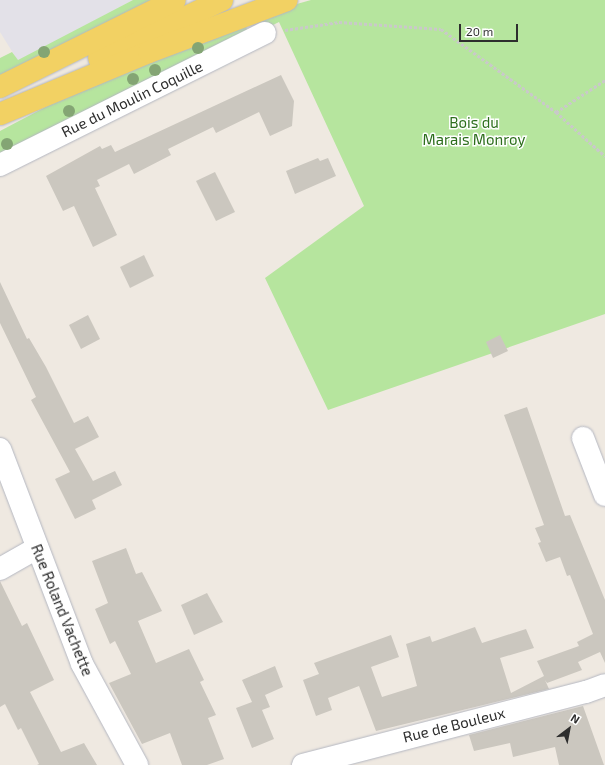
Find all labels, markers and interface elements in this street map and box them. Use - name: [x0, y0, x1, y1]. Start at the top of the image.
- scale bar: [461, 16, 520, 42]
- text: 20 m: [466, 24, 493, 38]
- street label: Rue du Moulin Coquille: [58, 57, 206, 141]
- park label: Bois du Marais Monroy: [423, 113, 525, 148]
- street label: Rue Roland Vachette: [27, 541, 97, 679]
- street label: Rue de Bouleux: [401, 704, 507, 746]
- north arrow: [549, 709, 589, 749]
- text: N: [569, 711, 582, 726]

